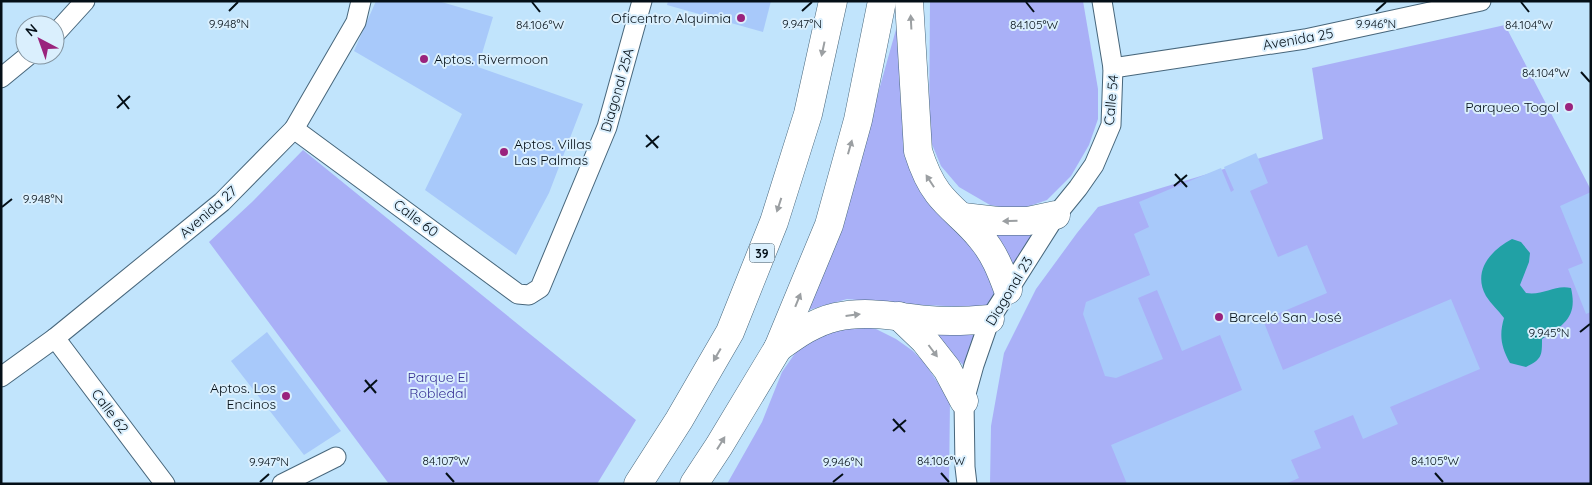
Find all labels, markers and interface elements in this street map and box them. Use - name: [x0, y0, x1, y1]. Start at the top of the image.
- place label: Oficentro Alquimia: [611, 9, 731, 27]
- marker: Oficentro Alquimia: [735, 12, 747, 24]
- one-way arrow: [906, 13, 914, 29]
- north arrow: [15, 15, 65, 65]
- text: 9.948°N: [209, 16, 249, 31]
- text: 9.947°N: [782, 16, 822, 31]
- text: 9.946°N: [1356, 16, 1396, 31]
- text: 84.106°W: [516, 17, 564, 32]
- text: 84.105°W: [1010, 17, 1058, 32]
- text: 84.104°W: [1505, 17, 1553, 32]
- text: N: [22, 20, 41, 40]
- street label: Avenida 25: [1261, 24, 1335, 54]
- one-way arrow: [818, 41, 826, 57]
- street label: Diagonal 25A: [596, 46, 638, 134]
- place label: Aptos. Rivermoon: [434, 50, 548, 68]
- marker: Aptos. Rivermoon: [418, 53, 430, 65]
- text: 84.104°W: [1522, 65, 1570, 80]
- street label: Calle 54: [1100, 74, 1122, 126]
- place label: Parqueo Togol: [1465, 98, 1559, 116]
- marker: Parqueo Togol: [1563, 101, 1575, 113]
- place label: Aptos. Villas Las Palmas: [514, 135, 591, 169]
- one-way arrow: [847, 139, 855, 154]
- marker: Aptos. Villas Las Palmas: [498, 146, 510, 158]
- one-way arrow: [925, 175, 935, 188]
- street label: Avenida 27: [176, 182, 240, 242]
- text: 9.948°N: [23, 191, 63, 206]
- street label: Calle 60: [390, 195, 442, 241]
- one-way arrow: [775, 198, 783, 213]
- one-way arrow: [1001, 217, 1017, 225]
- road number: 39: [750, 244, 774, 262]
- street label: Diagonal 23: [981, 253, 1037, 329]
- one-way arrow: [794, 292, 802, 307]
- place label: Barceló San José: [1229, 308, 1342, 326]
- one-way arrow: [846, 311, 862, 319]
- marker: Barceló San José: [1213, 311, 1225, 323]
- text: 9.945°N: [1529, 325, 1569, 340]
- one-way arrow: [928, 344, 938, 357]
- one-way arrow: [713, 348, 721, 363]
- park label: Parque El Robledal: [407, 368, 469, 402]
- place label: Aptos. Los Encinos: [210, 379, 276, 413]
- street label: Calle 62: [87, 385, 133, 437]
- marker: Aptos. Los Encinos: [280, 390, 292, 402]
- one-way arrow: [716, 436, 726, 450]
- text: 84.107°W: [422, 453, 470, 468]
- text: 84.106°W: [917, 453, 965, 468]
- text: 84.105°W: [1411, 453, 1459, 468]
- text: 9.947°N: [249, 454, 289, 469]
- text: 9.946°N: [823, 454, 863, 469]

